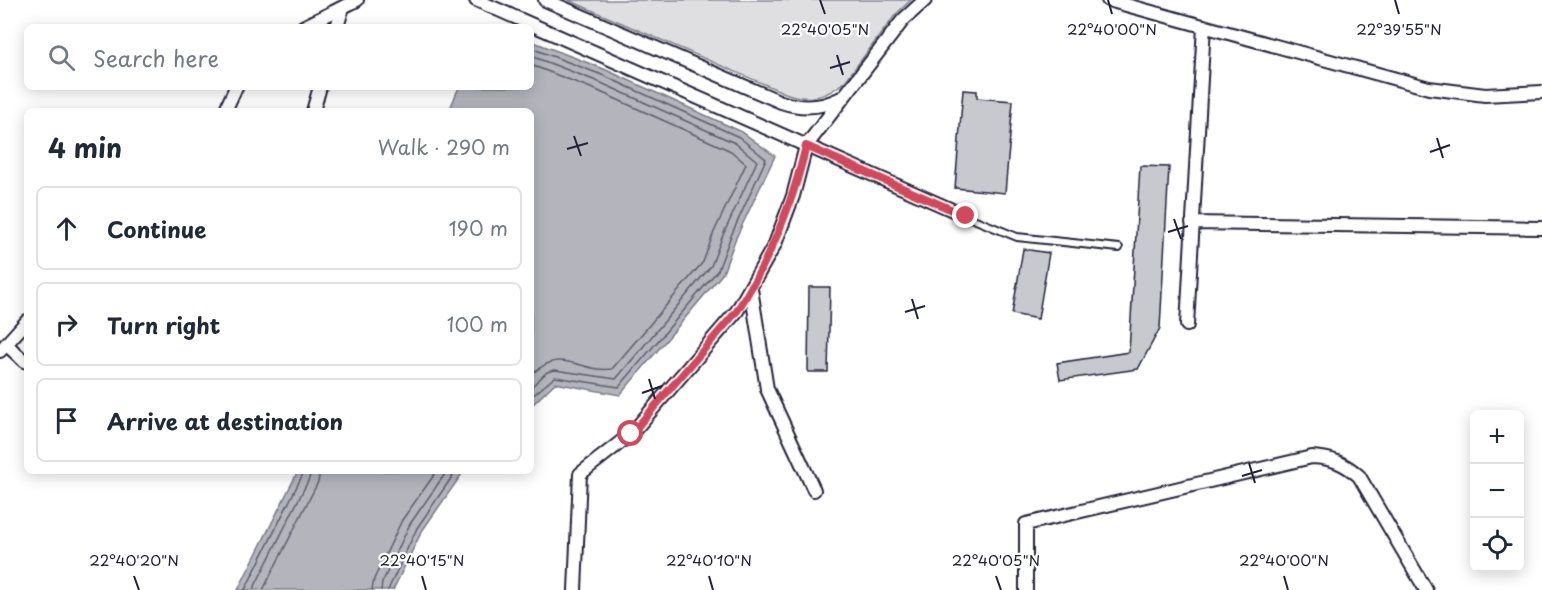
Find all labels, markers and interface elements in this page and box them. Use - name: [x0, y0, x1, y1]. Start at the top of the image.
- text: 22°40'05"N: [781, 17, 869, 40]
- text: 22°40'00"N: [1067, 17, 1157, 40]
- text: 22°39'55"N: [1356, 17, 1442, 40]
- search box: [24, 24, 534, 90]
- icon: search: [45, 41, 78, 74]
- text: Search here: [93, 41, 219, 74]
- text: 4 min: [48, 128, 122, 167]
- text: Walk · 290 m: [378, 132, 510, 162]
- route end: [952, 202, 978, 228]
- icon: ahead: [50, 212, 83, 245]
- text: Continue: [107, 212, 206, 245]
- text: 190 m: [449, 213, 508, 243]
- icon: right: [50, 308, 83, 341]
- text: Turn right: [107, 308, 220, 341]
- text: 100 m: [447, 309, 508, 339]
- icon: arrive: [50, 404, 83, 437]
- text: Arrive at destination: [107, 404, 343, 437]
- map controls: [1470, 410, 1524, 572]
- button: +: [1470, 410, 1524, 464]
- route start: [617, 420, 643, 446]
- button: −: [1470, 464, 1524, 518]
- button: locate: [1470, 518, 1524, 572]
- text: 22°40'20"N: [89, 548, 179, 571]
- text: 22°40'15"N: [380, 548, 464, 571]
- text: 22°40'10"N: [666, 548, 752, 571]
- text: 22°40'05"N: [952, 548, 1040, 571]
- text: 22°40'00"N: [1239, 548, 1329, 571]

